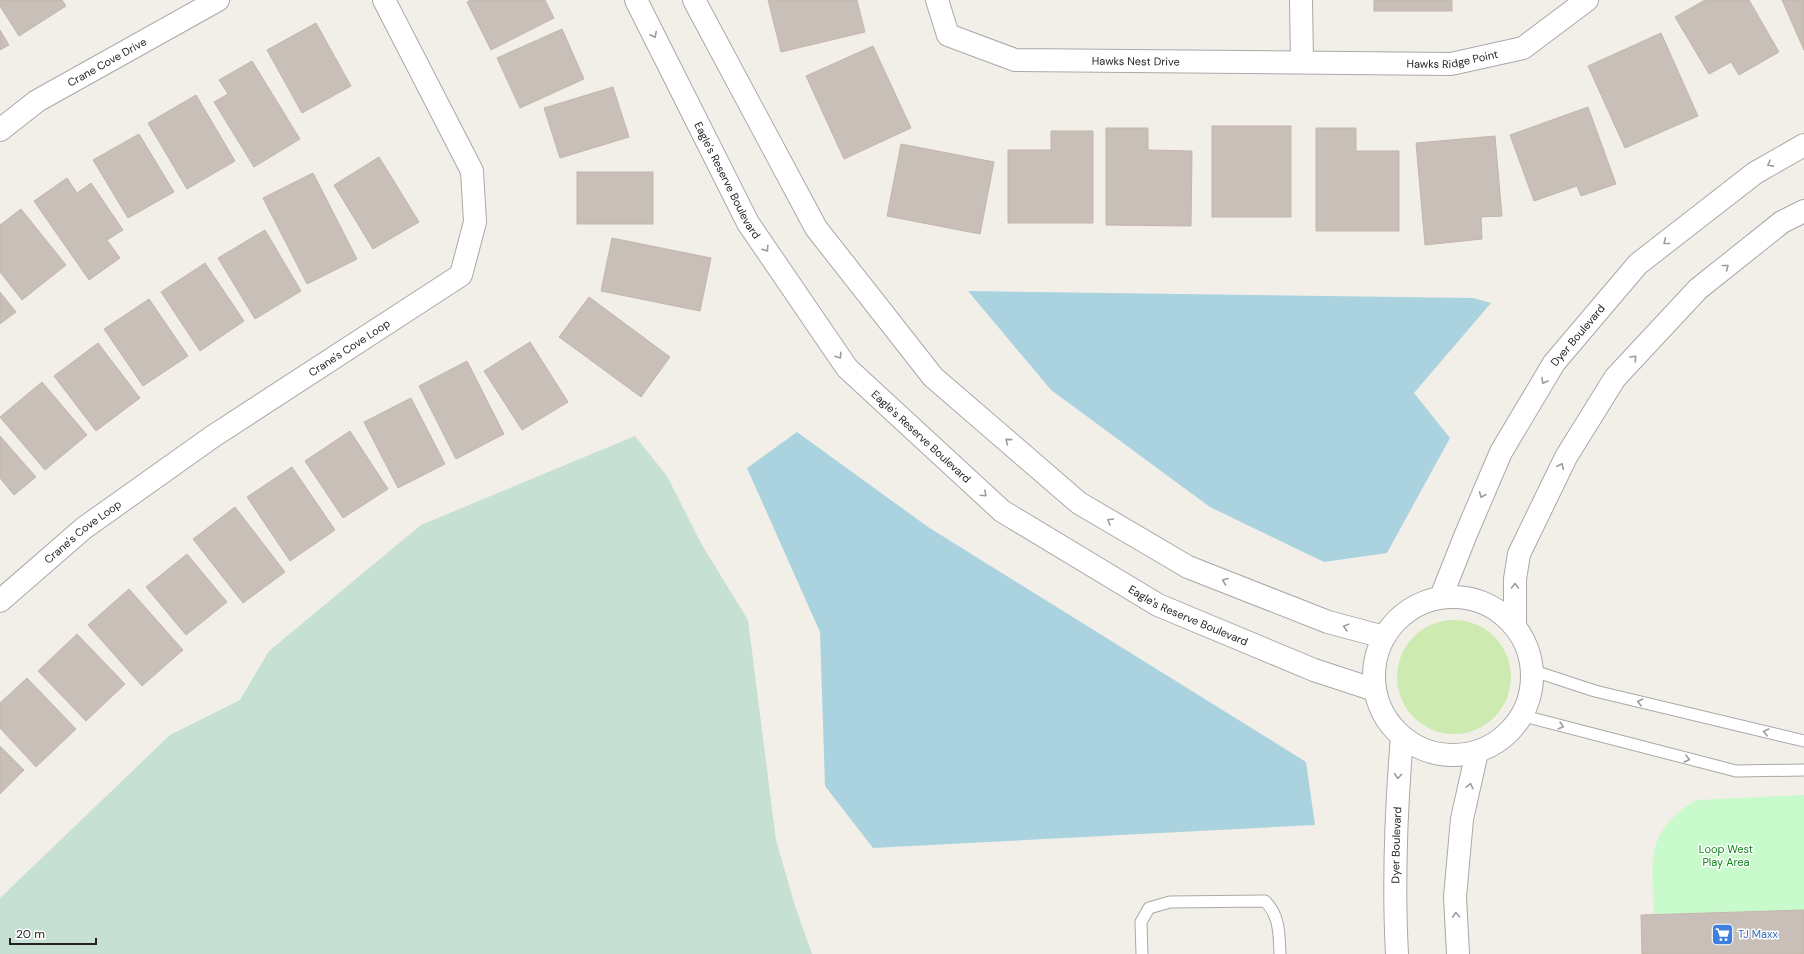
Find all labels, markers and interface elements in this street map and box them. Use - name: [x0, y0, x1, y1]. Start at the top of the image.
- one-way arrow: [649, 31, 657, 38]
- street label: Crane Cove Drive: [65, 34, 149, 90]
- street label: Hawks Ridge Point: [1406, 47, 1499, 71]
- street label: Hawks Nest Drive: [1092, 54, 1180, 69]
- street label: Eagle's Reserve Boulevard: [691, 119, 764, 241]
- one-way arrow: [1767, 160, 1774, 167]
- one-way arrow: [1664, 238, 1671, 245]
- one-way arrow: [761, 245, 769, 252]
- one-way arrow: [1721, 264, 1728, 271]
- street label: Dyer Boulevard: [1547, 301, 1608, 369]
- street label: Crane's Cove Loop: [306, 316, 393, 379]
- one-way arrow: [834, 352, 842, 359]
- one-way arrow: [1629, 355, 1636, 363]
- one-way arrow: [1541, 377, 1548, 384]
- street label: Eagle's Reserve Boulevard: [869, 387, 974, 486]
- one-way arrow: [1005, 439, 1012, 446]
- one-way arrow: [1556, 462, 1564, 470]
- one-way arrow: [979, 489, 987, 497]
- one-way arrow: [1479, 492, 1487, 499]
- street label: Crane's Cove Loop: [41, 497, 124, 566]
- one-way arrow: [1107, 519, 1114, 526]
- one-way arrow: [1221, 578, 1228, 586]
- street label: Eagle's Reserve Boulevard: [1126, 582, 1250, 649]
- one-way arrow: [1511, 583, 1519, 589]
- one-way arrow: [1343, 623, 1350, 631]
- one-way arrow: [1636, 698, 1643, 706]
- one-way arrow: [1557, 721, 1564, 730]
- one-way arrow: [1763, 728, 1769, 736]
- one-way arrow: [1684, 754, 1690, 762]
- one-way arrow: [1394, 773, 1403, 779]
- one-way arrow: [1465, 783, 1473, 789]
- street label: Dyer Boulevard: [1388, 806, 1404, 883]
- park label: Loop West Play Area: [1699, 842, 1753, 869]
- one-way arrow: [1451, 912, 1460, 918]
- scale bar: [10, 920, 96, 946]
- supermarket icon: TJ Maxx: [1710, 921, 1736, 947]
- text: 20 m: [16, 926, 45, 942]
- place label: TJ Maxx: [1738, 927, 1778, 941]

